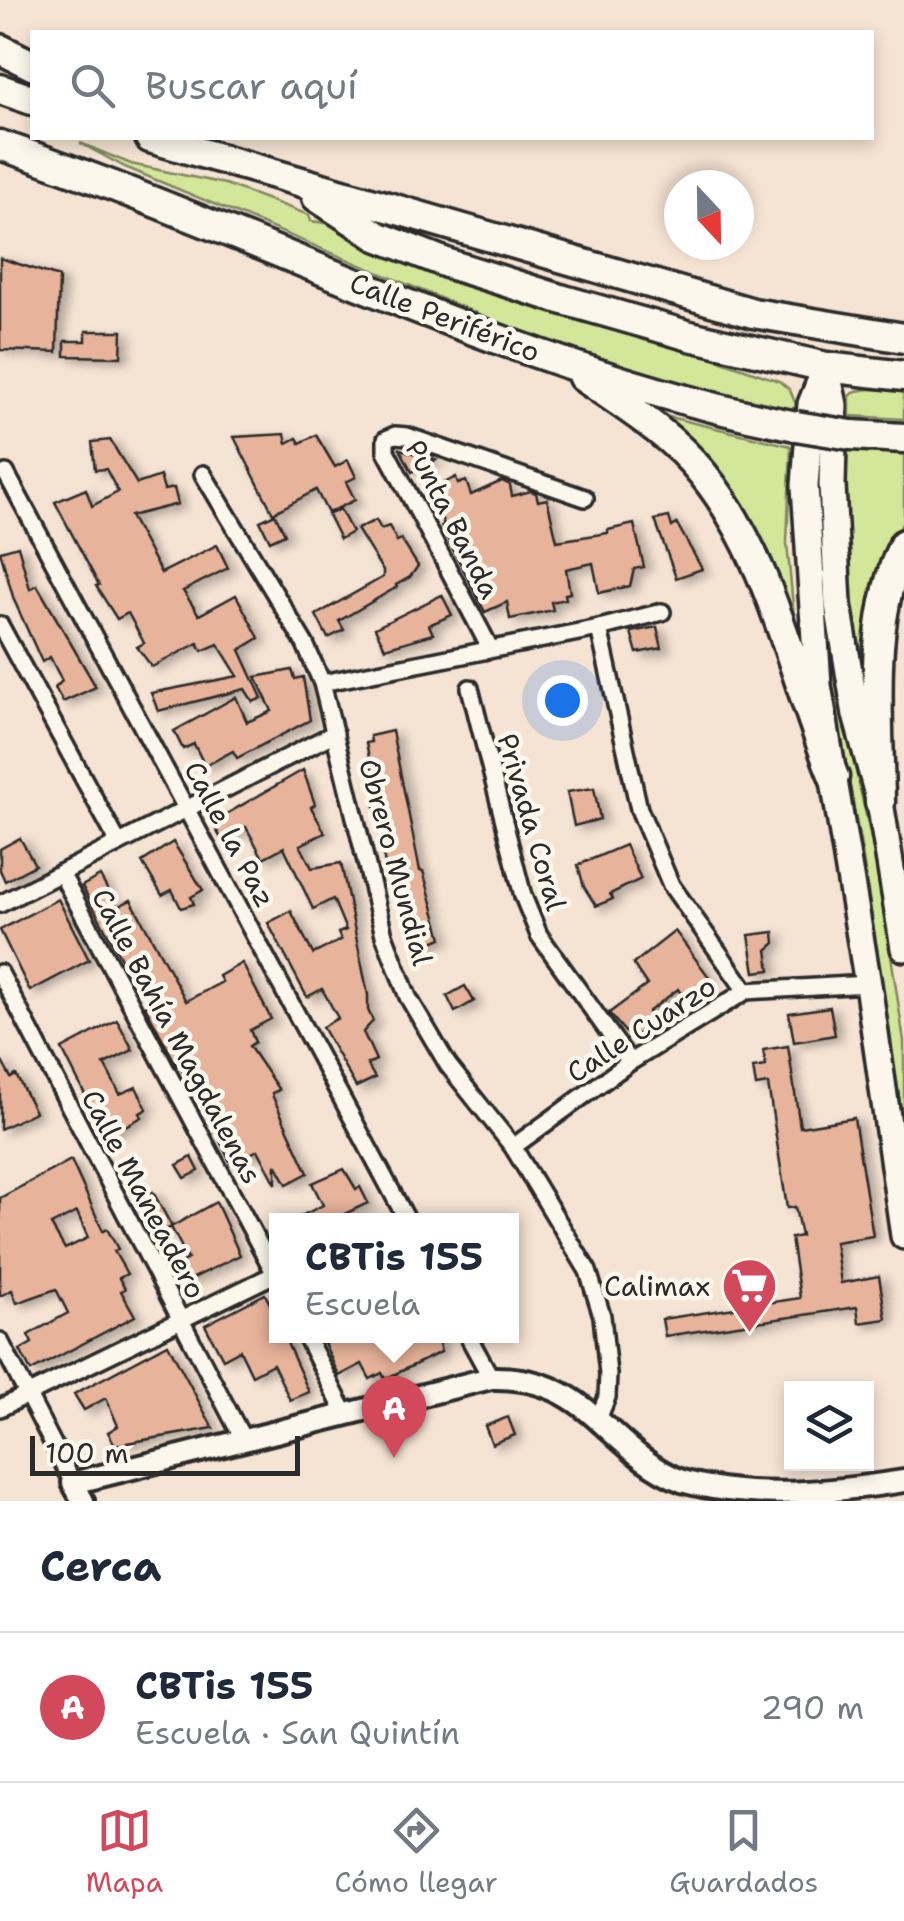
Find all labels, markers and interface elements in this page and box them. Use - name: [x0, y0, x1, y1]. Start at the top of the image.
- search box: [30, 30, 874, 140]
- icon: search: [65, 58, 120, 113]
- text: Buscar aquí: [145, 60, 358, 111]
- north arrow: [664, 170, 754, 260]
- street label: Calle Periférico: [344, 263, 546, 371]
- street label: Punta Banda: [397, 433, 509, 605]
- your location: [537, 675, 588, 726]
- street label: Privada Coral: [489, 729, 576, 915]
- street label: Calle la Paz: [176, 754, 284, 914]
- street label: Obrero Mundial: [350, 755, 442, 970]
- street label: Calle Bahía Magdalenas: [83, 882, 271, 1190]
- street label: Calle Cuarzo: [559, 967, 723, 1091]
- street label: Calle Maneadero: [73, 1083, 215, 1305]
- popup: [269, 1213, 519, 1343]
- text: CBTis 155: [305, 1231, 483, 1282]
- supermarket icon: Calimax: [719, 1256, 779, 1335]
- place label: Calimax: [604, 1267, 710, 1305]
- text: Escuela: [305, 1282, 420, 1325]
- pin: A: [362, 1376, 426, 1458]
- map controls: [784, 1381, 874, 1471]
- button: layers: [784, 1381, 874, 1471]
- scale bar: [30, 1431, 300, 1476]
- text: 100 m: [45, 1434, 129, 1472]
- text: Cerca: [40, 1538, 161, 1594]
- text: CBTis 155: [135, 1660, 313, 1711]
- text: A: [60, 1686, 85, 1729]
- text: 290 m: [761, 1686, 864, 1729]
- text: Escuela · San Quintín: [135, 1711, 460, 1754]
- tab: Mapa: [86, 1803, 163, 1901]
- tab: Cómo llegar: [335, 1803, 498, 1901]
- tab: Guardados: [669, 1803, 818, 1901]

